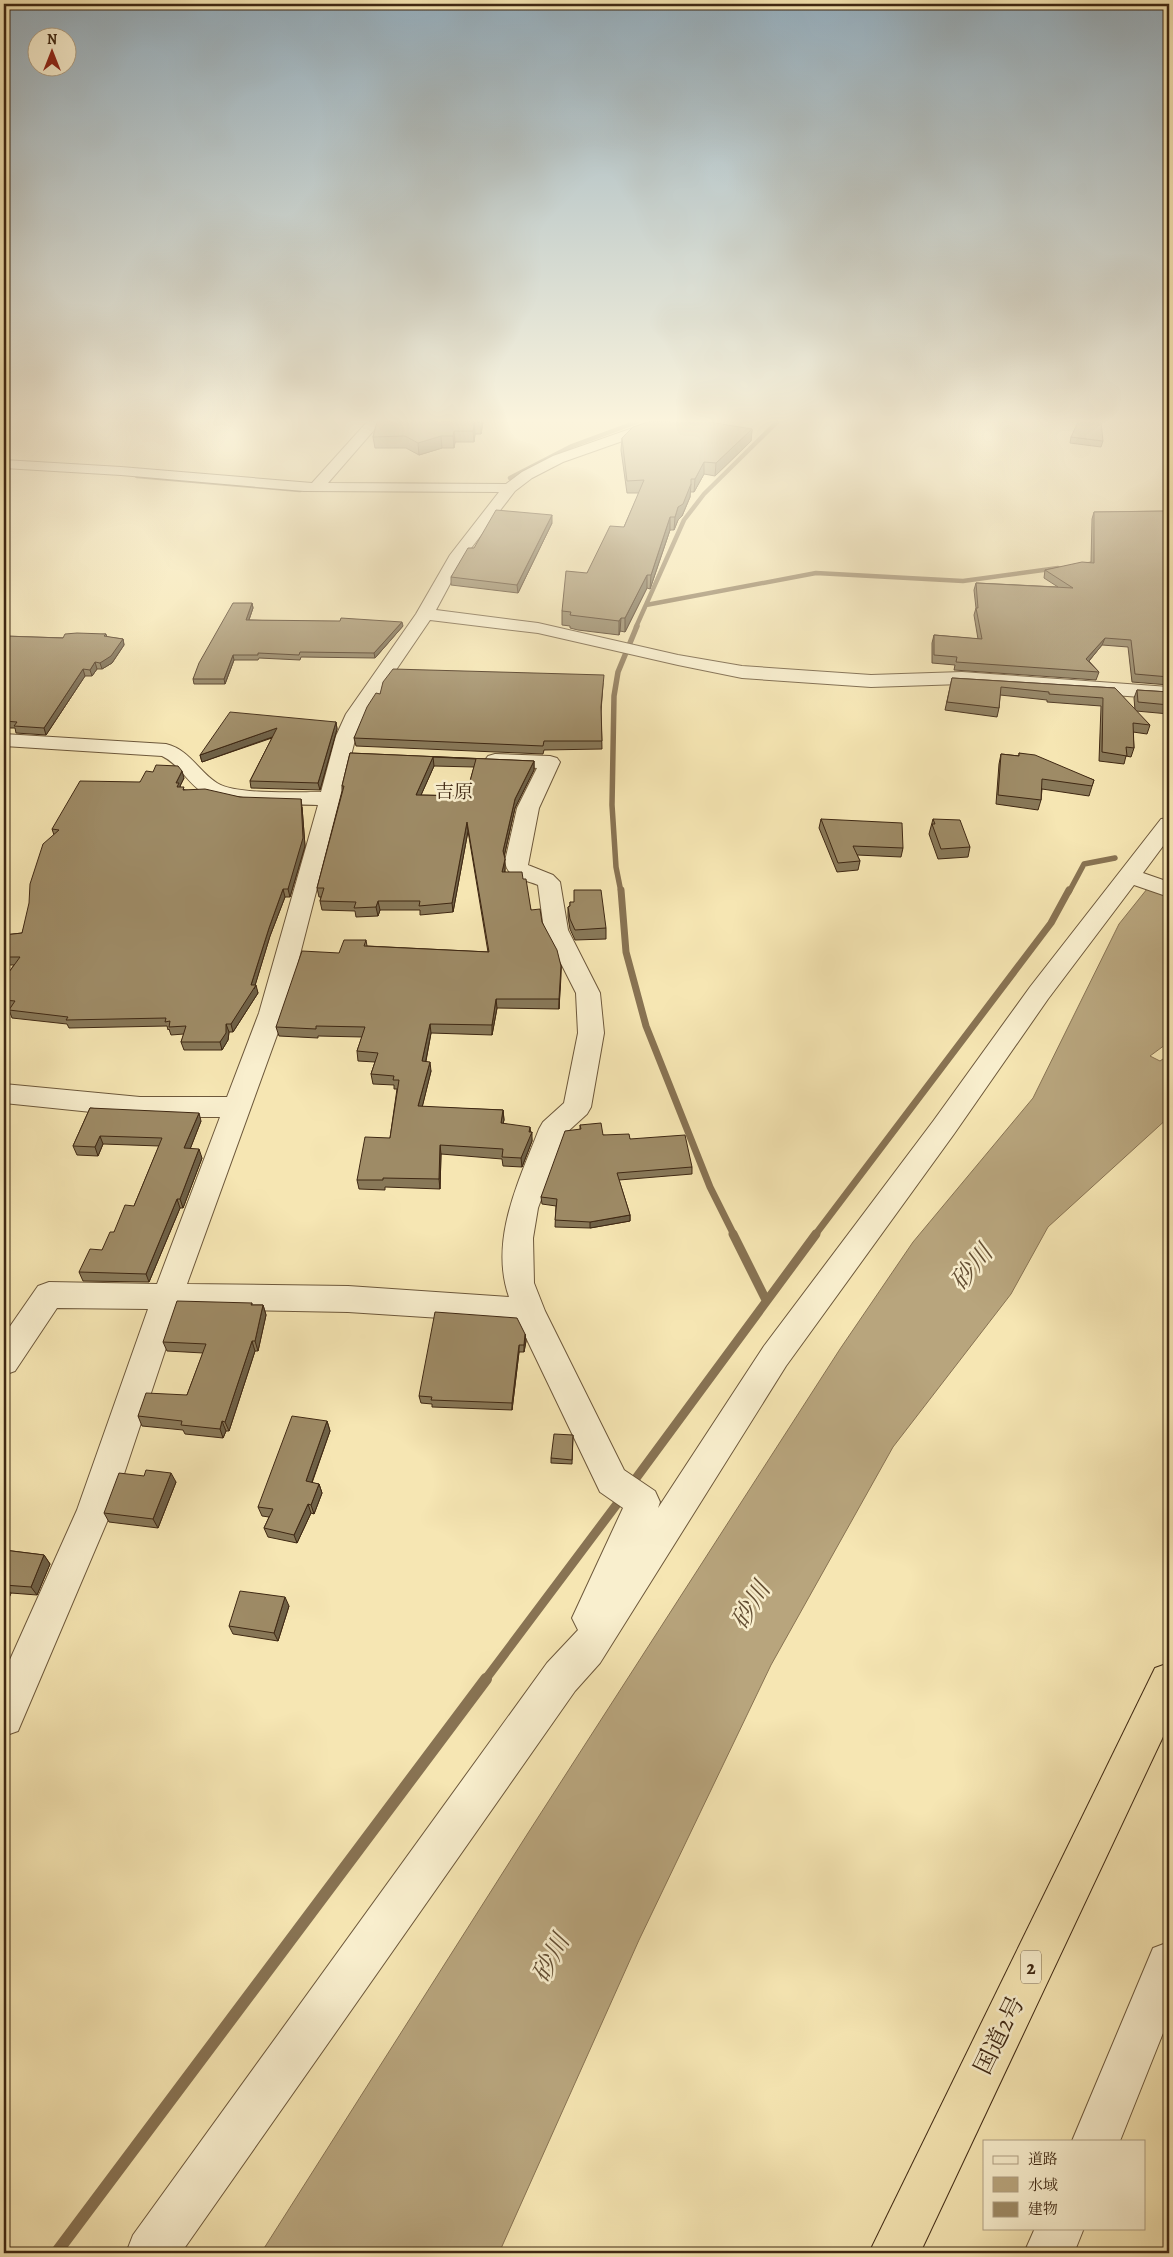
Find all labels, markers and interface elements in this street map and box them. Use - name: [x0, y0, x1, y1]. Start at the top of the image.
- north arrow: [28, 28, 78, 78]
- text: N: [47, 30, 57, 49]
- district label: 吉原: [435, 779, 473, 805]
- water label: 砂川: [943, 1235, 1003, 1298]
- water label: 砂川: [723, 1573, 780, 1636]
- water label: 砂川: [524, 1926, 579, 1989]
- road number: 2: [1021, 1950, 1041, 1984]
- street label: 国道2号: [966, 1991, 1032, 2079]
- legend: [983, 2140, 1146, 2230]
- text: 道路: [1028, 2149, 1058, 2169]
- text: 水域: [1028, 2175, 1058, 2195]
- text: 建物: [1028, 2199, 1058, 2219]

